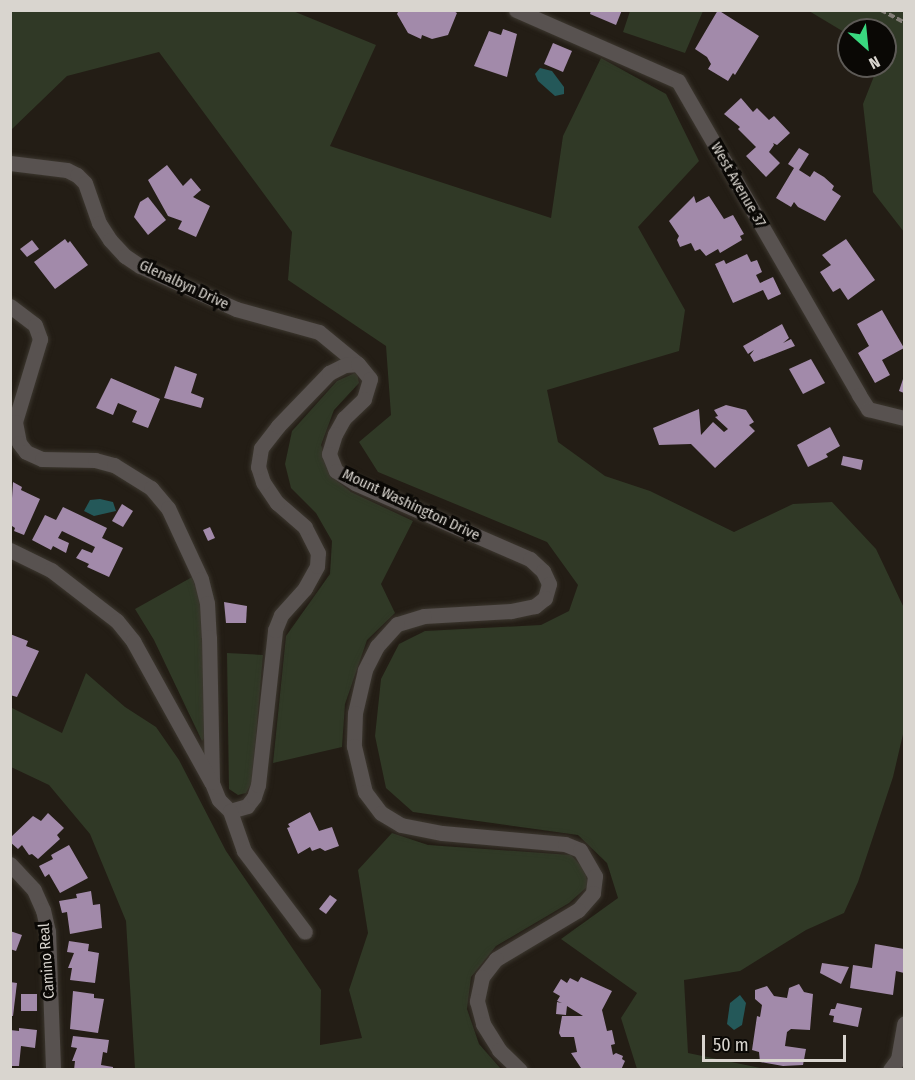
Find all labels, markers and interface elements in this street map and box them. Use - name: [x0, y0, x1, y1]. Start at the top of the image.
- north arrow: [837, 18, 897, 78]
- text: N: [866, 52, 883, 73]
- street label: West Avenue 37: [707, 139, 769, 231]
- street label: Glenalbyn Drive: [136, 256, 232, 314]
- street label: Mount Washington Drive: [339, 465, 483, 545]
- street label: Camino Real: [35, 923, 59, 999]
- scale bar: [705, 1023, 849, 1061]
- text: 50 m: [713, 1034, 749, 1056]

